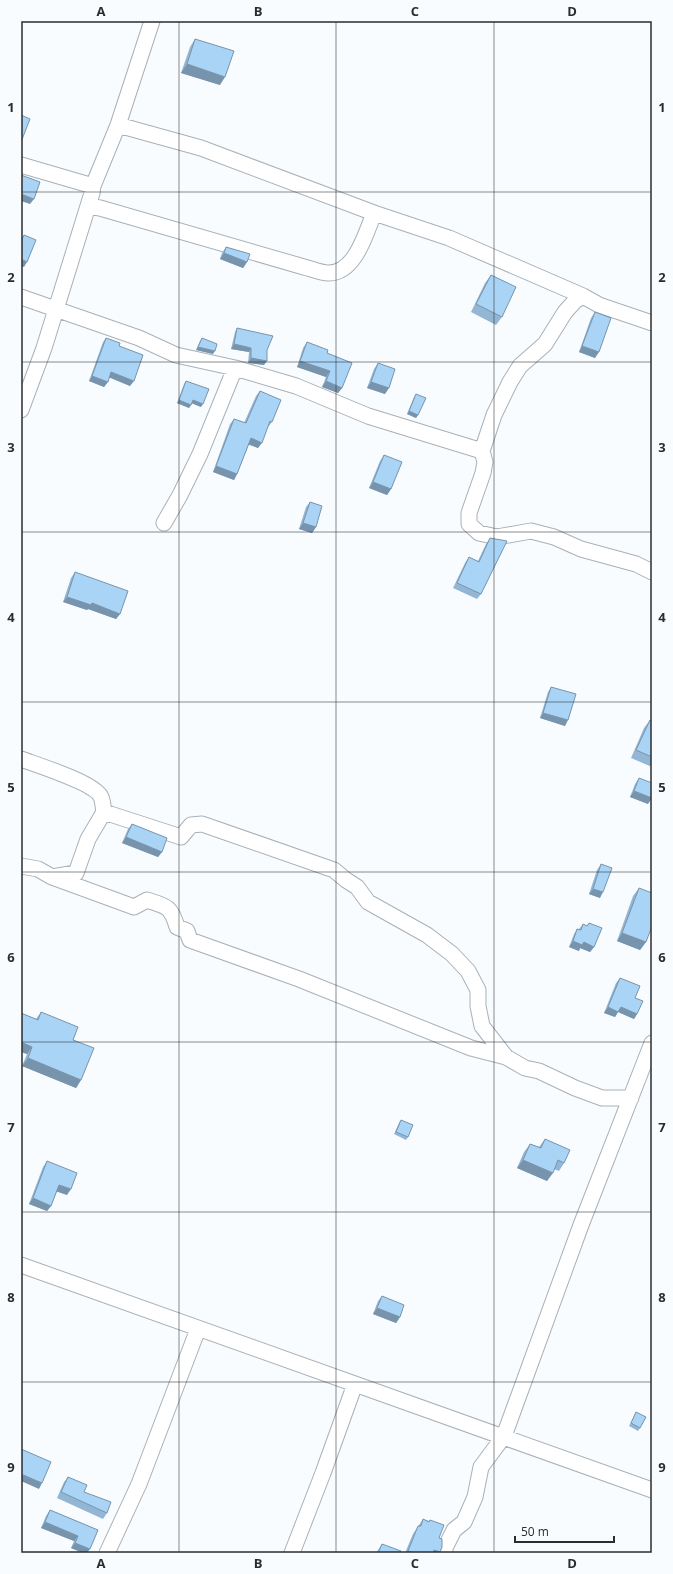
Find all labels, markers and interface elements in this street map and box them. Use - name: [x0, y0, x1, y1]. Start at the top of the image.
- text: A: [97, 2, 106, 20]
- text: B: [254, 2, 263, 20]
- text: C: [411, 2, 419, 20]
- text: D: [567, 2, 577, 20]
- text: 1: [7, 98, 15, 116]
- text: 1: [658, 98, 666, 116]
- text: 2: [7, 268, 15, 286]
- text: 2: [658, 268, 666, 286]
- text: 3: [7, 438, 15, 456]
- text: 3: [658, 438, 666, 456]
- text: 4: [7, 608, 15, 626]
- text: 4: [658, 608, 666, 626]
- text: 5: [7, 778, 15, 796]
- text: 5: [658, 778, 666, 796]
- text: 6: [7, 948, 15, 966]
- text: 6: [658, 948, 666, 966]
- text: 7: [7, 1118, 15, 1136]
- text: 7: [658, 1118, 666, 1136]
- text: 8: [7, 1288, 15, 1306]
- text: 8: [658, 1288, 666, 1306]
- text: 9: [7, 1458, 15, 1476]
- text: 9: [658, 1458, 666, 1476]
- scale bar: [515, 1518, 614, 1544]
- text: 50 m: [521, 1523, 549, 1540]
- text: A: [97, 1554, 106, 1572]
- text: B: [254, 1554, 263, 1572]
- text: C: [411, 1554, 419, 1572]
- text: D: [567, 1554, 577, 1572]

